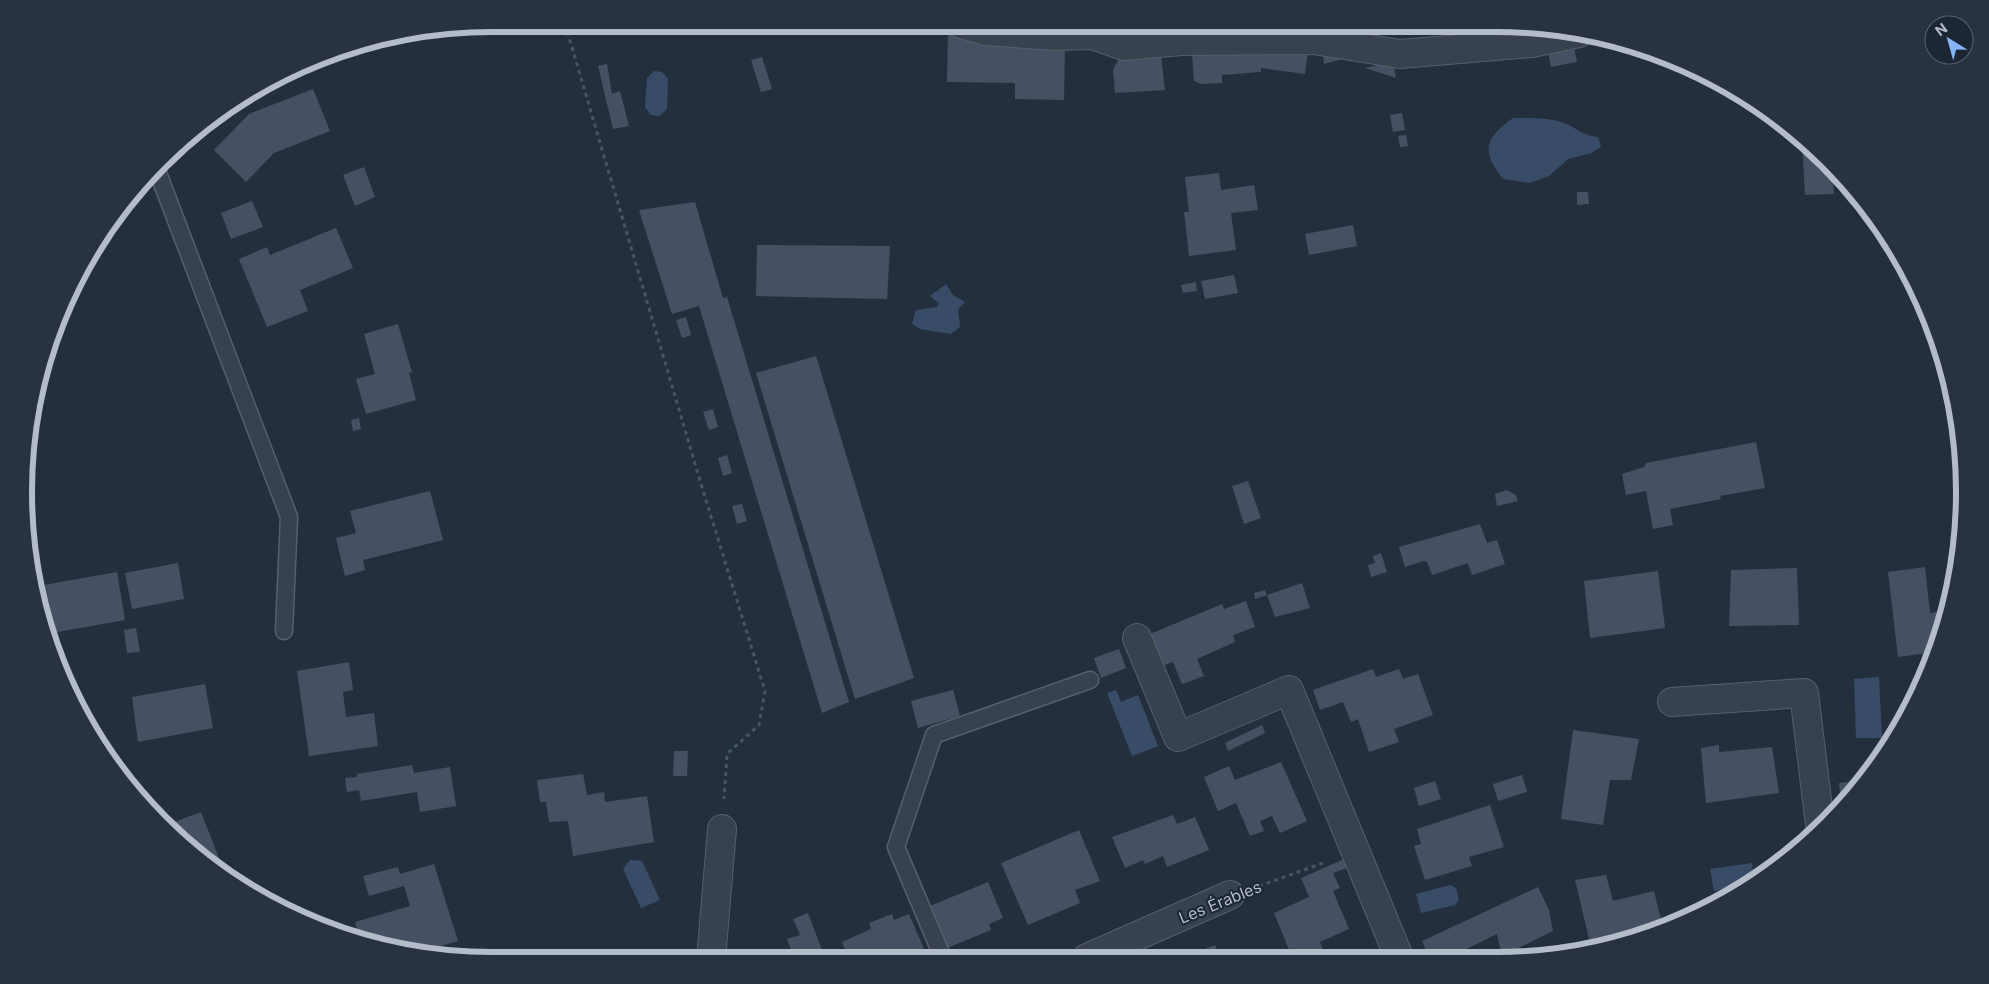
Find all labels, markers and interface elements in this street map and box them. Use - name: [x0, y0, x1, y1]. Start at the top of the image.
- north arrow: [1924, 15, 1974, 65]
- text: N: [1931, 19, 1950, 39]
- street label: Les Érables: [1176, 876, 1264, 928]

